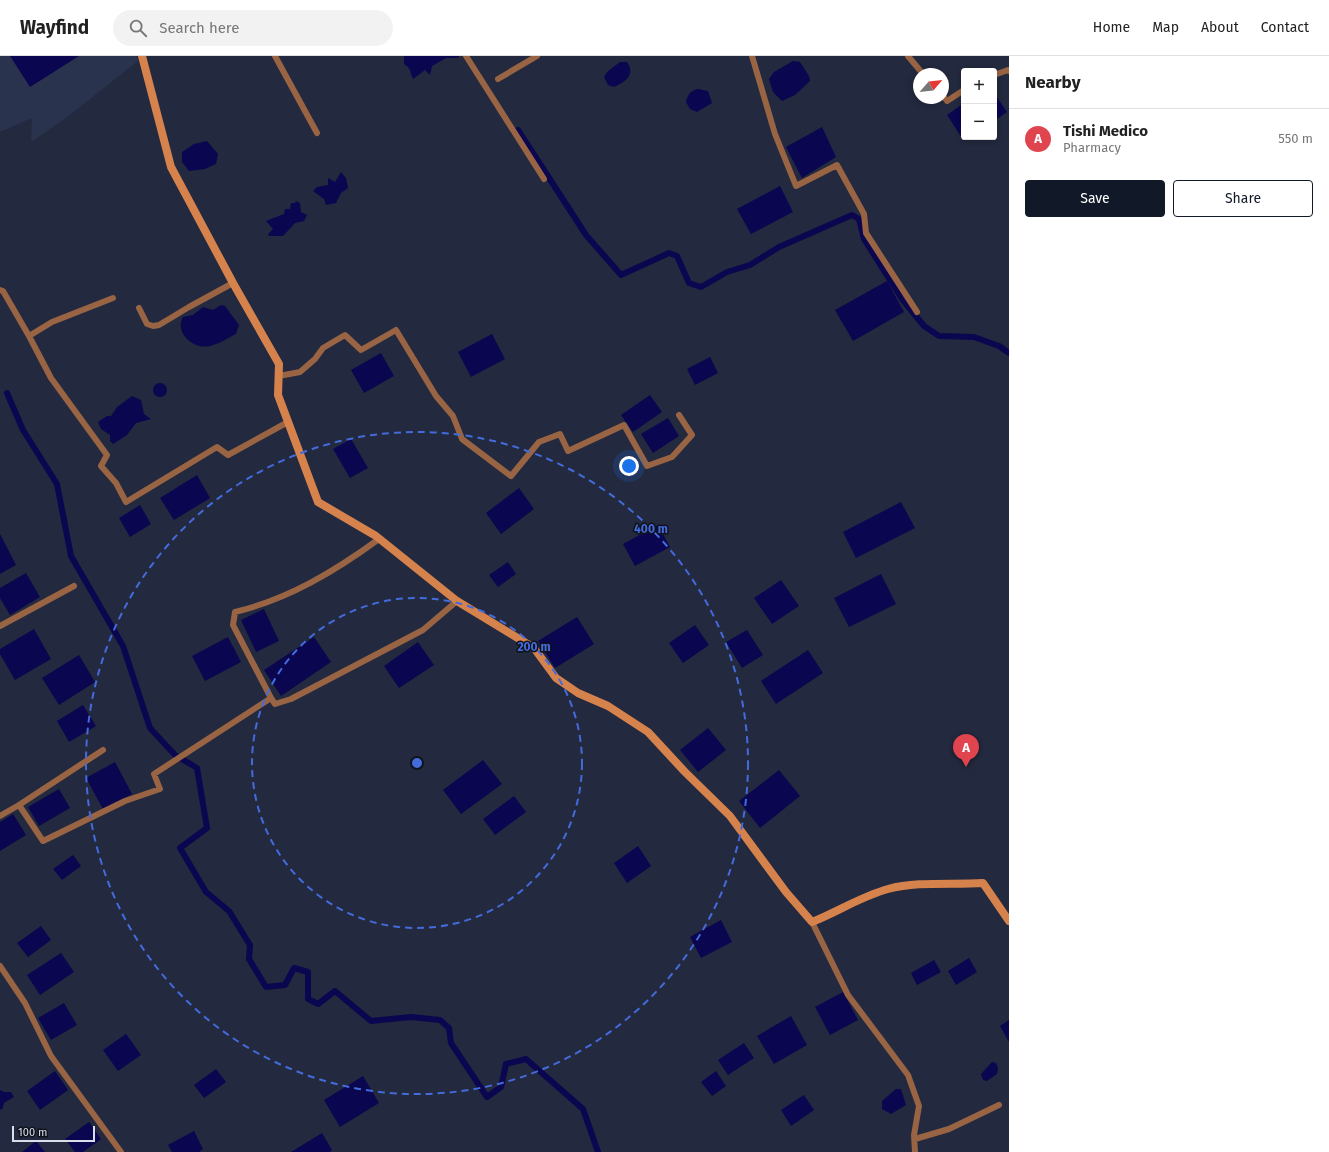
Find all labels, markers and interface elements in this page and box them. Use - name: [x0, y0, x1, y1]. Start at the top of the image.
- search box: [113, 10, 393, 46]
- text: Wayfind: [20, 16, 89, 39]
- icon: search: [127, 17, 149, 39]
- text: Search here: [159, 19, 239, 37]
- text: Home: [1093, 19, 1130, 36]
- text: Map: [1152, 19, 1179, 36]
- text: About: [1201, 19, 1239, 36]
- text: Contact: [1261, 19, 1309, 36]
- north arrow: [913, 68, 949, 104]
- map controls: [961, 68, 997, 140]
- button: +: [961, 68, 997, 104]
- text: Nearby: [1025, 72, 1080, 93]
- button: −: [961, 104, 997, 140]
- text: Tishi Medico: [1063, 122, 1148, 140]
- text: A: [1034, 131, 1042, 146]
- text: 550 m: [1278, 131, 1313, 146]
- text: Pharmacy: [1063, 140, 1121, 155]
- button: Save: [1025, 180, 1165, 217]
- button: Share: [1173, 180, 1313, 217]
- your location: [619, 456, 639, 476]
- text: 400 m: [634, 522, 668, 536]
- text: 200 m: [517, 640, 551, 654]
- pin: A: [953, 734, 979, 767]
- centre of rings: [410, 756, 424, 770]
- scale bar: [12, 1124, 95, 1143]
- text: 100 m: [18, 1126, 47, 1139]

